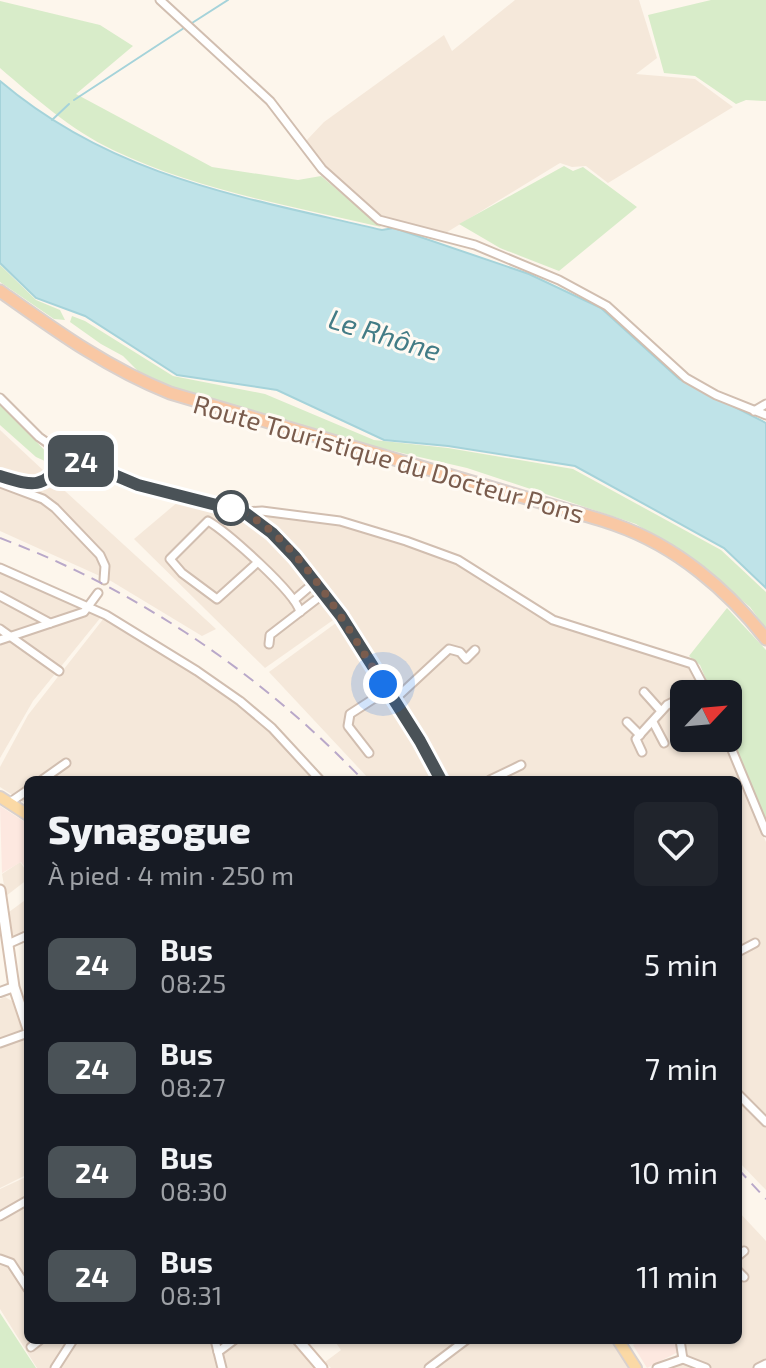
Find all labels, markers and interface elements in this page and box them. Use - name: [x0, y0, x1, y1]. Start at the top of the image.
- water label: Le Rhône: [325, 301, 445, 367]
- street label: Route Touristique du Docteur Pons: [190, 387, 588, 529]
- line badge: 24: [45, 435, 117, 487]
- text: 24: [64, 444, 98, 478]
- unlabelled marker: [214, 491, 248, 525]
- your location: [363, 664, 403, 704]
- north arrow: [670, 680, 742, 752]
- map controls: [670, 680, 742, 752]
- button: heart: [634, 802, 718, 886]
- text: Synagogue: [48, 806, 251, 852]
- text: À pied · 4 min · 250 m: [48, 859, 294, 890]
- text: Bus: [160, 931, 213, 967]
- text: 5 min: [644, 946, 718, 982]
- text: 24: [75, 947, 109, 981]
- text: 08:25: [160, 967, 226, 998]
- text: Bus: [160, 1035, 213, 1071]
- text: 7 min: [645, 1050, 718, 1086]
- text: 24: [75, 1051, 109, 1085]
- text: 08:27: [160, 1071, 226, 1102]
- text: Bus: [160, 1139, 213, 1175]
- text: 10 min: [630, 1154, 718, 1190]
- text: 24: [75, 1155, 109, 1189]
- text: 08:30: [160, 1175, 228, 1206]
- text: Bus: [160, 1243, 213, 1279]
- text: 11 min: [636, 1258, 718, 1294]
- text: 24: [75, 1259, 109, 1293]
- text: 08:31: [160, 1279, 222, 1310]

